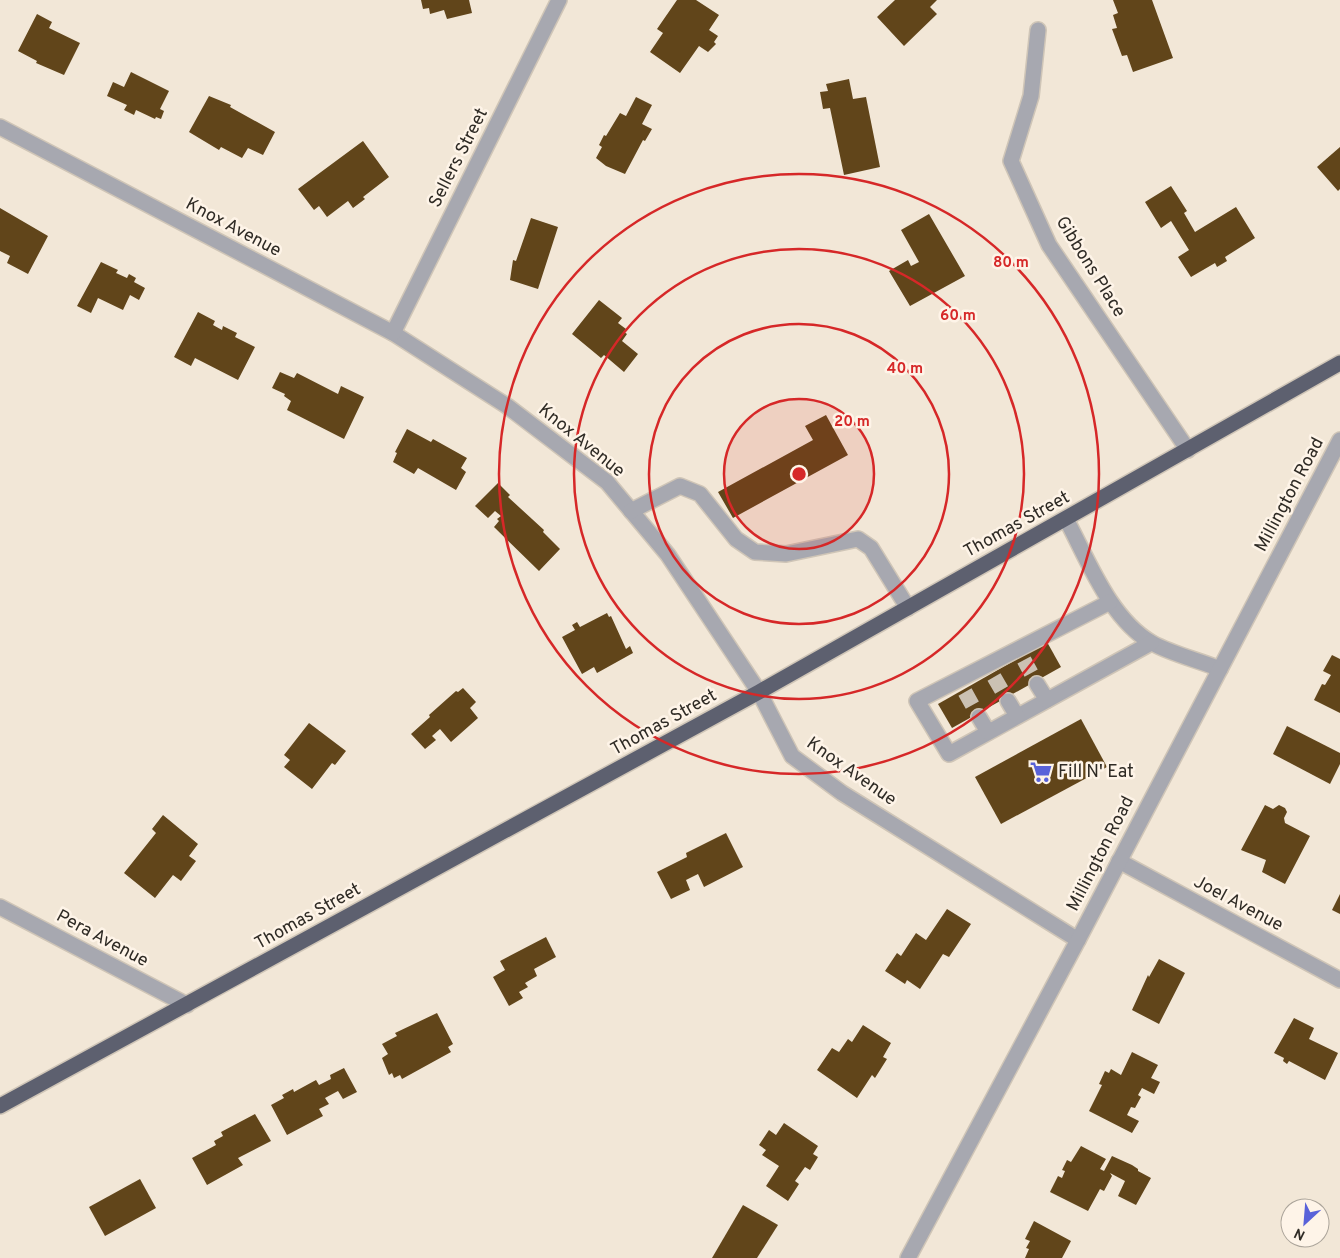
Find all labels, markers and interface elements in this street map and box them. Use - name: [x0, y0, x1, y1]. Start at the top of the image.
- street label: Sellers Street: [424, 104, 494, 212]
- street label: Knox Avenue: [181, 193, 285, 263]
- street label: Gibbons Place: [1050, 212, 1130, 322]
- text: 80 m: [993, 254, 1029, 273]
- text: 60 m: [940, 307, 976, 326]
- text: 40 m: [887, 360, 923, 379]
- street label: Knox Avenue: [533, 399, 629, 483]
- text: 20 m: [834, 413, 870, 432]
- street label: Millington Road: [1250, 434, 1330, 556]
- centre of rings: [790, 465, 808, 483]
- street label: Thomas Street: [960, 486, 1074, 564]
- street label: Thomas Street: [607, 684, 721, 762]
- street label: Knox Avenue: [801, 732, 901, 812]
- supermarket icon: Fill N' Eat: [1028, 759, 1054, 785]
- place label: Fill N' Eat: [1058, 761, 1134, 784]
- street label: Millington Road: [1062, 793, 1140, 915]
- street label: Joel Avenue: [1189, 871, 1287, 937]
- street label: Thomas Street: [251, 878, 365, 956]
- street label: Pera Avenue: [52, 905, 152, 973]
- north arrow: [1280, 1198, 1330, 1248]
- text: N: [1292, 1223, 1308, 1243]

